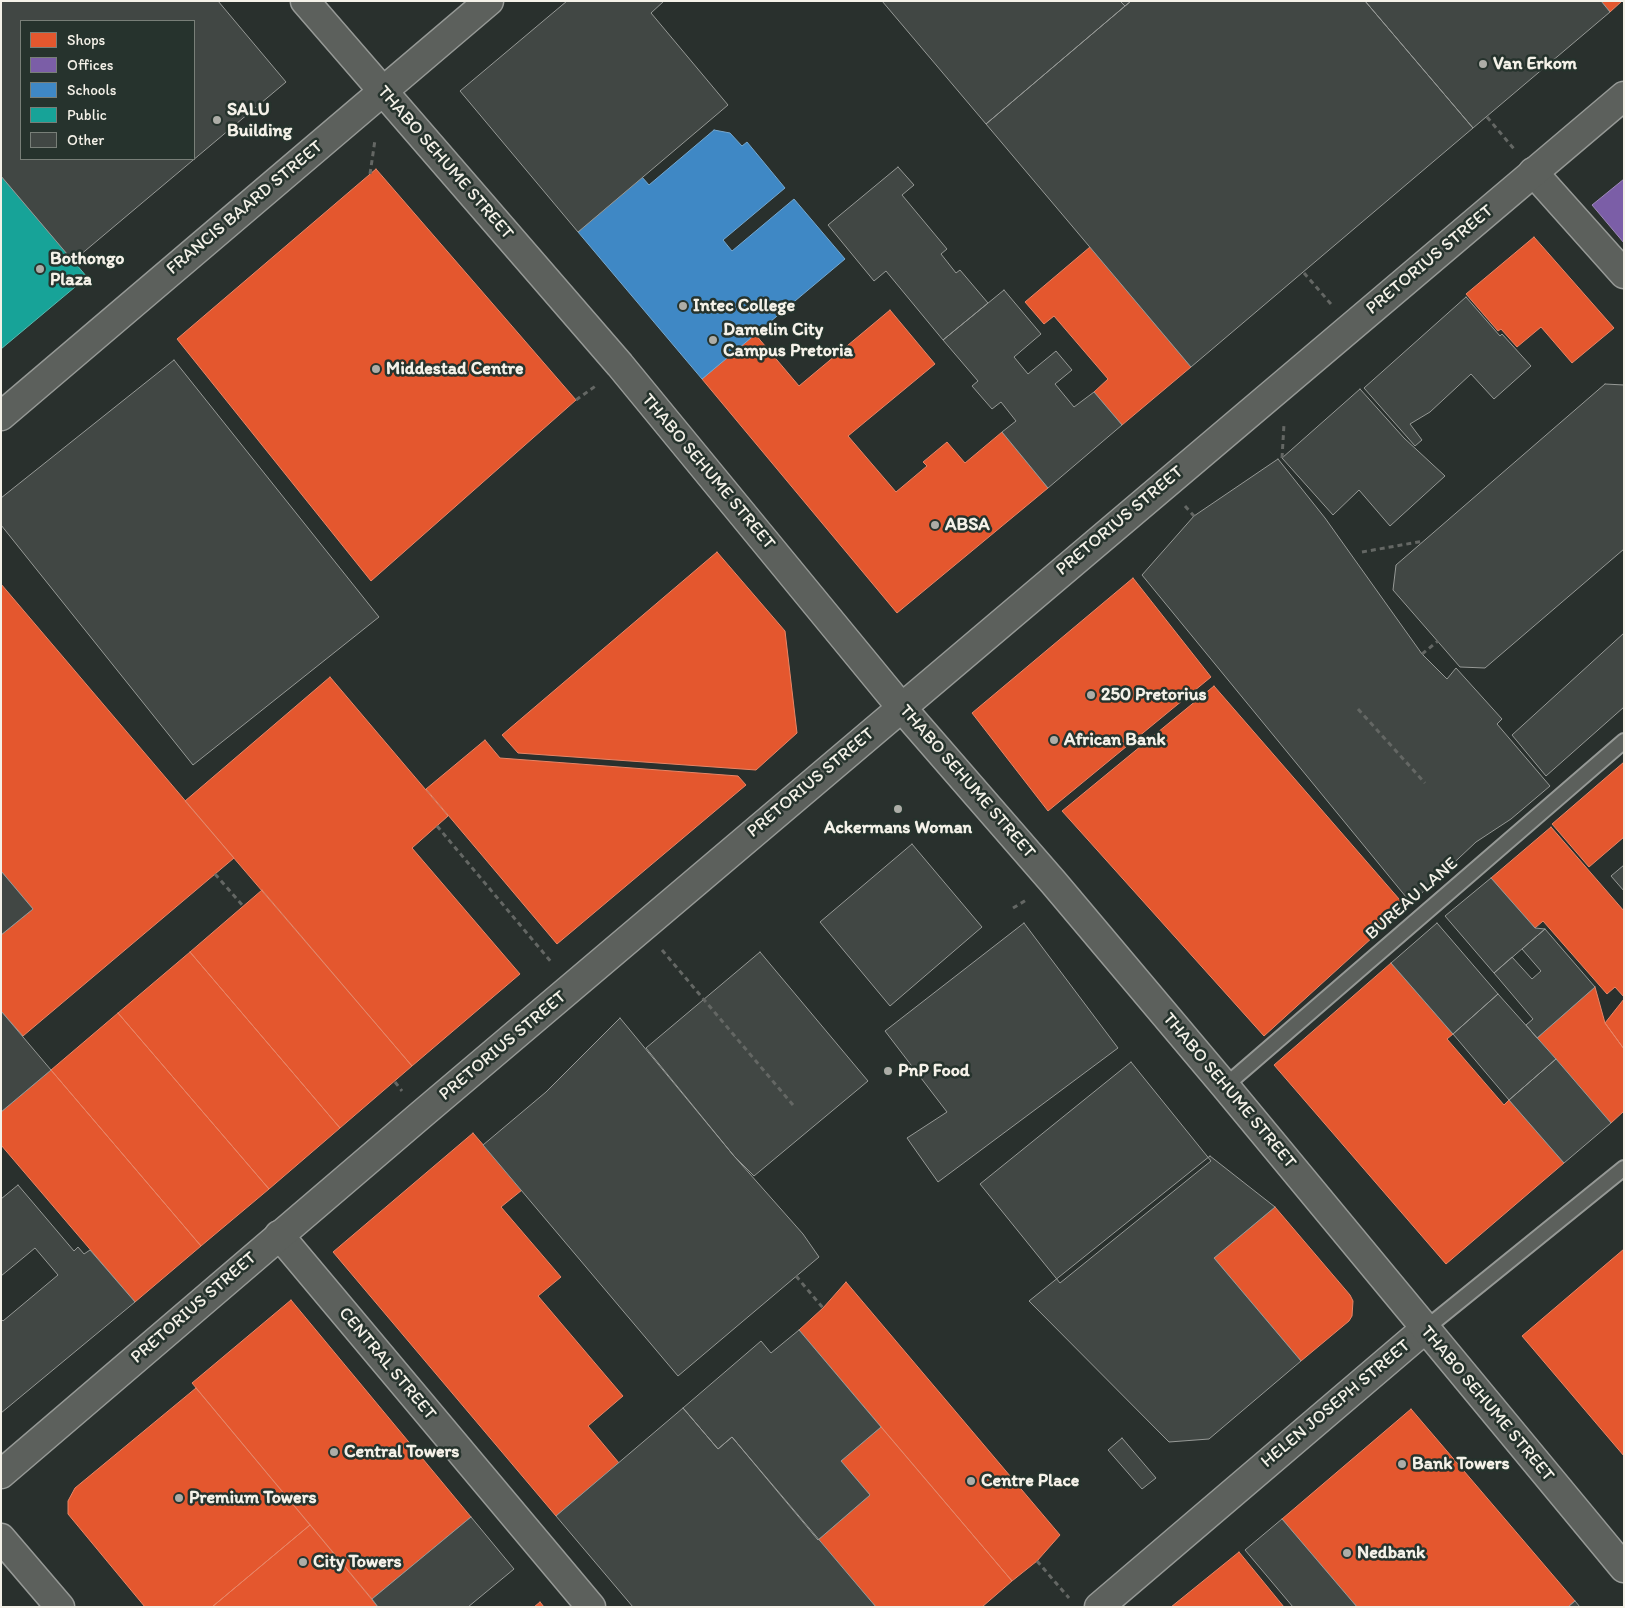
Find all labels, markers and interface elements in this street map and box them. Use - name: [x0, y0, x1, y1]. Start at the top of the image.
- legend: [20, 20, 195, 160]
- text: Shops: [67, 31, 105, 49]
- place label: Van Erkom: [1493, 53, 1577, 75]
- text: Offices: [67, 56, 114, 74]
- marker: Van Erkom: [1477, 58, 1489, 70]
- text: Schools: [67, 81, 116, 99]
- street label: THABO SEHUME STREET: [372, 82, 518, 244]
- place label: SALU Building: [227, 99, 292, 142]
- text: Public: [67, 106, 107, 124]
- marker: SALU Building: [211, 114, 223, 126]
- text: Other: [67, 131, 104, 149]
- street label: FRANCIS BAARD STREET: [162, 136, 328, 280]
- street label: PRETORIUS STREET: [1362, 200, 1498, 320]
- place label: Bothongo Plaza: [50, 248, 124, 290]
- marker: Bothongo Plaza: [34, 263, 46, 275]
- place label: Intec College: [693, 295, 795, 317]
- marker: Intec College: [677, 300, 689, 312]
- place label: Damelin City Campus Pretoria: [723, 319, 853, 362]
- marker: Damelin City Campus Pretoria: [707, 334, 719, 346]
- place label: Middestad Centre: [386, 358, 524, 380]
- marker: Middestad Centre: [370, 363, 382, 375]
- street label: THABO SEHUME STREET: [636, 390, 780, 554]
- street label: PRETORIUS STREET: [1052, 461, 1188, 581]
- place label: ABSA: [945, 514, 990, 536]
- marker: ABSA: [929, 519, 941, 531]
- place label: 250 Pretorius: [1101, 684, 1207, 706]
- marker: 250 Pretorius: [1085, 689, 1097, 701]
- street label: THABO SEHUME STREET: [894, 701, 1040, 863]
- street label: PRETORIUS STREET: [743, 723, 879, 843]
- place label: African Bank: [1064, 729, 1166, 751]
- marker: African Bank: [1048, 734, 1060, 746]
- marker: Ackermans Woman: [892, 803, 904, 815]
- place label: Ackermans Woman: [824, 817, 972, 839]
- street label: BUREAU LANE: [1361, 853, 1463, 945]
- street label: PRETORIUS STREET: [435, 986, 571, 1106]
- street label: THABO SEHUME STREET: [1157, 1009, 1301, 1173]
- place label: PnP Food: [898, 1060, 970, 1082]
- marker: PnP Food: [882, 1065, 894, 1077]
- street label: PRETORIUS STREET: [127, 1248, 261, 1368]
- street label: CENTRAL STREET: [334, 1303, 440, 1425]
- street label: THABO SEHUME STREET: [1415, 1322, 1559, 1486]
- street label: HELEN JOSEPH STREET: [1257, 1335, 1415, 1473]
- place label: Central Towers: [344, 1441, 459, 1463]
- marker: Central Towers: [328, 1446, 340, 1458]
- place label: Bank Towers: [1412, 1453, 1510, 1475]
- marker: Bank Towers: [1396, 1458, 1408, 1470]
- place label: Centre Place: [981, 1470, 1079, 1492]
- marker: Centre Place: [965, 1475, 977, 1487]
- place label: Premium Towers: [189, 1487, 317, 1509]
- marker: Premium Towers: [173, 1492, 185, 1504]
- place label: Nedbank: [1357, 1542, 1425, 1564]
- marker: Nedbank: [1341, 1547, 1353, 1559]
- place label: City Towers: [313, 1551, 402, 1573]
- marker: City Towers: [297, 1556, 309, 1568]

